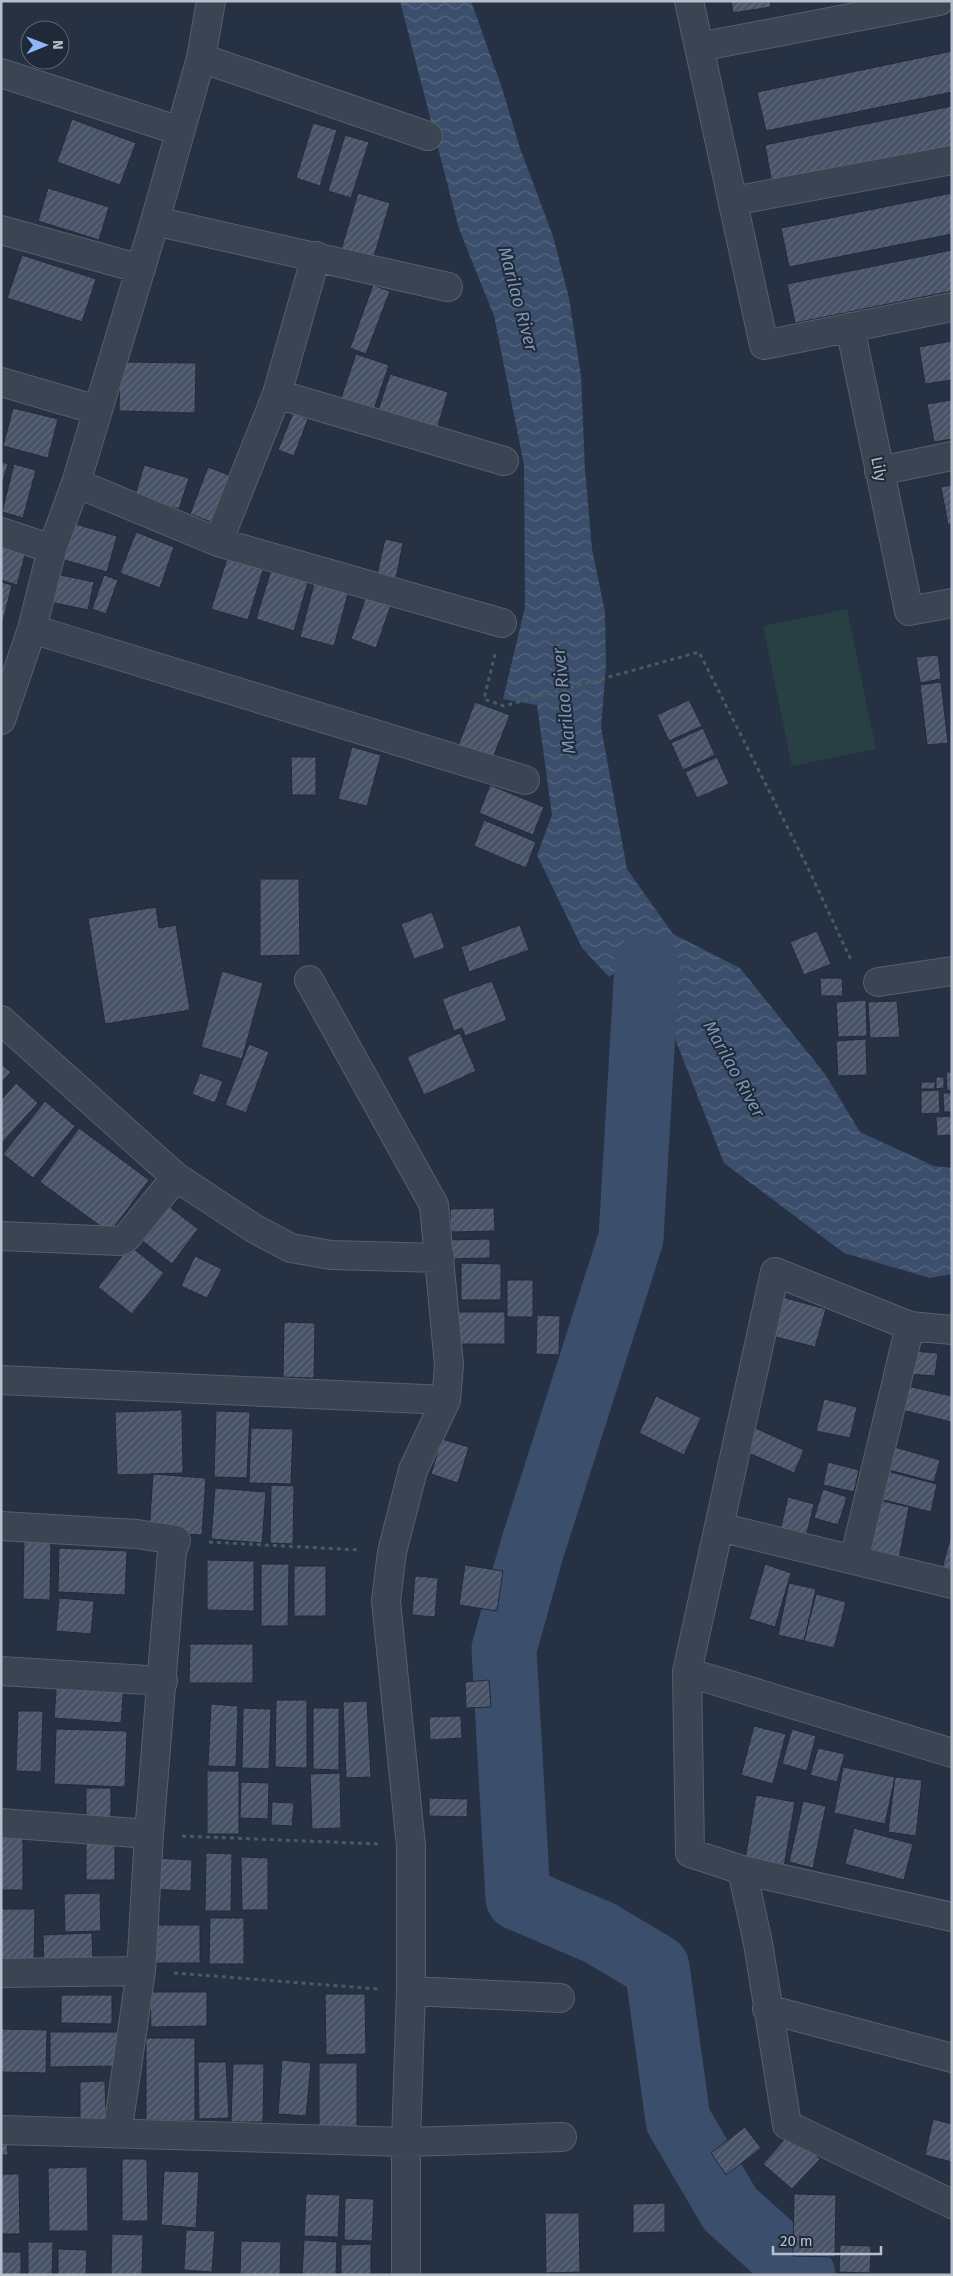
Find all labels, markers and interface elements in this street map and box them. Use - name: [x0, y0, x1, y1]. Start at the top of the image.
- north arrow: [20, 20, 70, 70]
- text: N: [49, 40, 66, 50]
- water label: Marilao River: [494, 244, 543, 355]
- street label: Lily: [867, 455, 891, 483]
- water label: Marilao River: [547, 645, 581, 755]
- water label: Marilao River: [698, 1017, 770, 1122]
- scale bar: [773, 2224, 880, 2256]
- text: 20 m: [780, 2232, 813, 2250]

